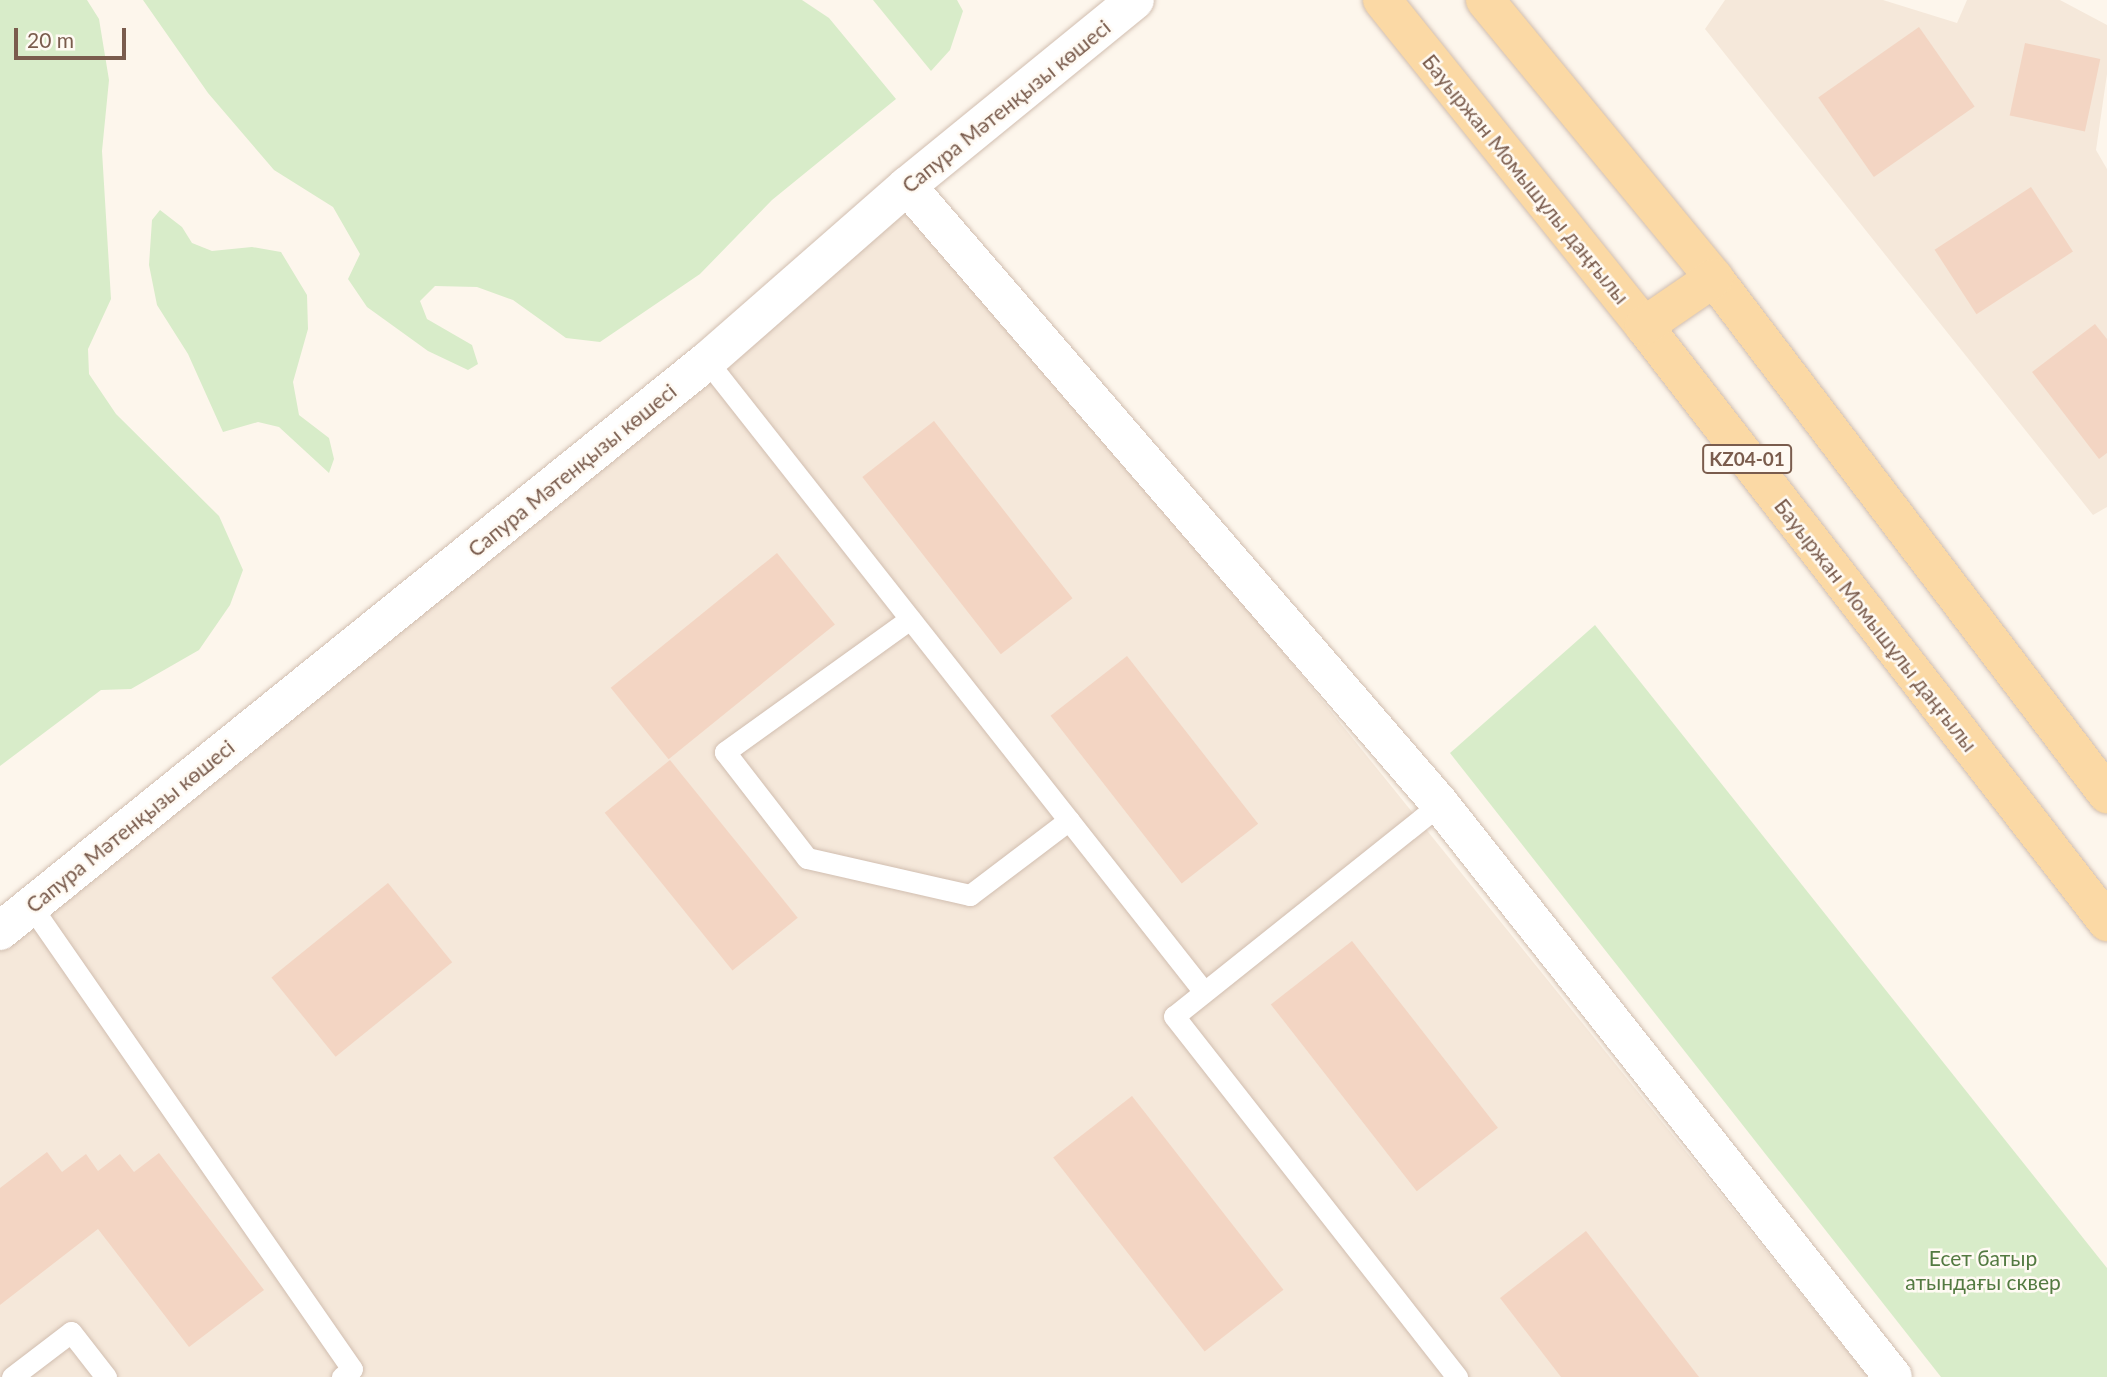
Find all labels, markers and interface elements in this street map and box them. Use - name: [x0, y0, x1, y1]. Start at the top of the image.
- scale bar: [18, 14, 130, 58]
- street label: Сапура Мәтенқызы көшесі: [897, 14, 1115, 198]
- text: 20 m: [27, 27, 74, 52]
- street label: Бауыржан Момышұлы даңғылы: [1417, 49, 1635, 309]
- street label: Сапура Мәтенқызы көшесі: [463, 378, 681, 562]
- road number: KZ04-01: [1702, 444, 1792, 474]
- street label: Бауыржан Момышұлы даңғылы: [1769, 494, 1983, 756]
- street label: Сапура Мәтенқызы көшесі: [21, 734, 239, 918]
- park label: Есет батыр атындағы сквер: [1905, 1245, 2061, 1295]

